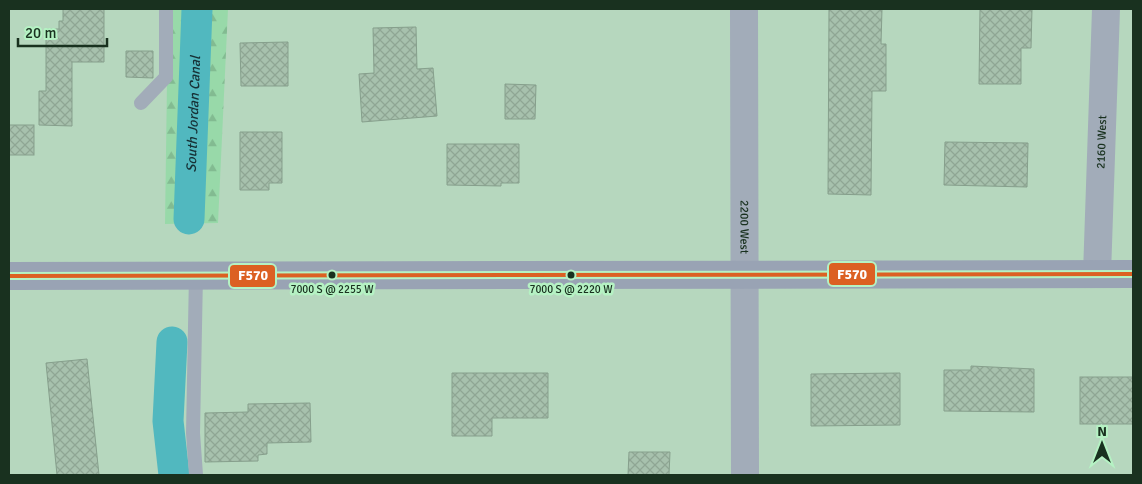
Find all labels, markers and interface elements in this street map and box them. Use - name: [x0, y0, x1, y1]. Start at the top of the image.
- scale bar: [18, 15, 106, 47]
- text: 20 m: [25, 24, 56, 42]
- water label: South Jordan Canal: [183, 55, 204, 173]
- street label: 2160 West: [1094, 115, 1110, 169]
- street label: 2200 West: [736, 200, 752, 254]
- line badge: F570: [828, 262, 876, 286]
- line badge: F570: [229, 264, 276, 288]
- text: F570: [837, 266, 868, 283]
- text: F570: [238, 267, 269, 284]
- marker: 7000 S @ 2255 W: [327, 270, 337, 280]
- marker: 7000 S @ 2220 W: [566, 270, 576, 280]
- place label: 7000 S @ 2255 W: [290, 283, 374, 296]
- place label: 7000 S @ 2220 W: [529, 283, 613, 296]
- north arrow: [1077, 419, 1127, 469]
- text: N: [1097, 423, 1107, 440]

